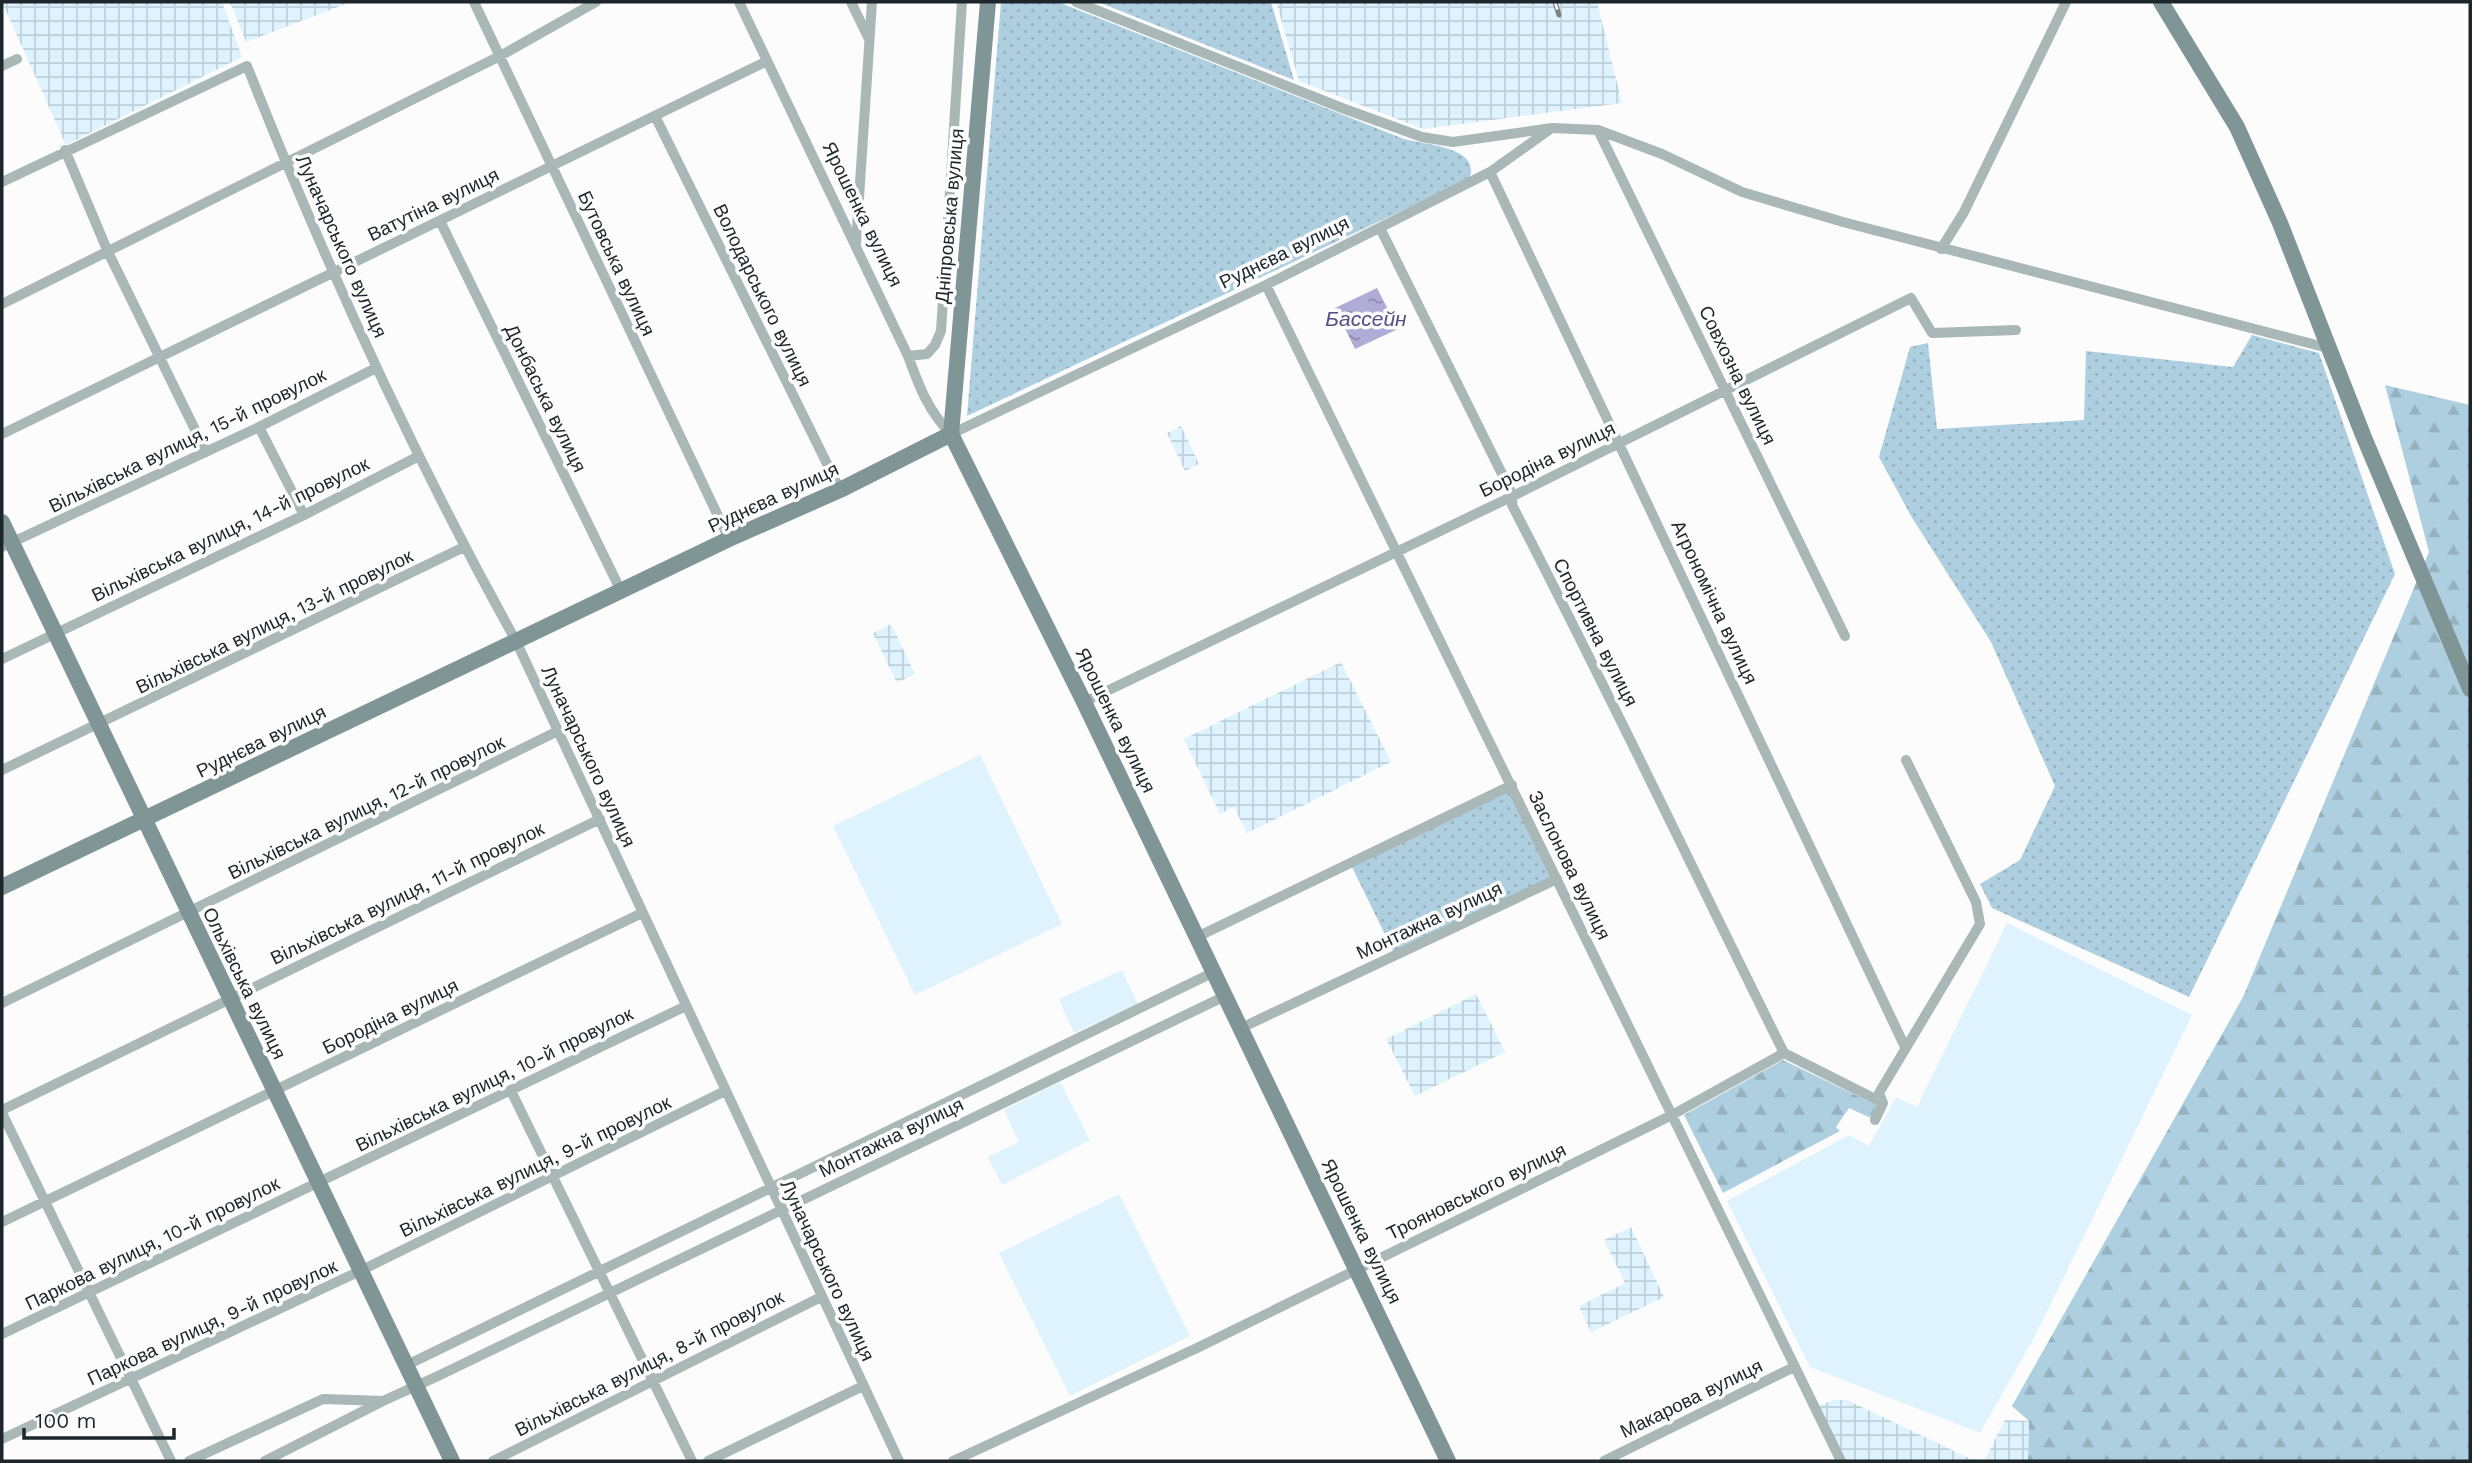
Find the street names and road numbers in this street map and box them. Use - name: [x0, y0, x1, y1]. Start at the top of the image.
- street label: Дніпровська вулиця: [930, 128, 969, 305]
- street label: Ярошенка вулиця: [817, 138, 908, 291]
- street label: Луначарського вулиця: [291, 151, 392, 341]
- street label: Ватутіна вулиця: [364, 163, 503, 246]
- street label: Бутовська вулиця: [573, 187, 660, 339]
- street label: Володарського вулиця: [708, 200, 817, 390]
- street label: Руднєва вулиця: [1216, 211, 1353, 294]
- street label: Совхозна вулиця: [1694, 302, 1781, 449]
- street label: Донбаська вулиця: [500, 320, 591, 476]
- street label: Вільхівська вулиця, 15-й провулок: [45, 363, 330, 518]
- street label: Бородіна вулиця: [1476, 417, 1619, 502]
- street label: Вільхівська вулиця, 14-й провулок: [88, 452, 373, 607]
- street label: Руднєва вулиця: [704, 457, 842, 538]
- street label: Агрономічна вулиця: [1666, 517, 1763, 688]
- street label: Вільхівська вулиця, 13-й провулок: [132, 544, 417, 699]
- street label: Спортивна вулиця: [1548, 554, 1643, 710]
- street label: Ярошенка вулиця: [1070, 644, 1161, 797]
- street label: Луначарського вулиця: [536, 662, 641, 851]
- street label: Руднєва вулиця: [193, 700, 330, 783]
- street label: Вільхівська вулиця, 12-й провулок: [224, 730, 509, 885]
- street label: Заслонова вулиця: [1523, 787, 1616, 944]
- street label: Вільхівська вулиця, 11-й провулок: [267, 817, 548, 970]
- street label: Монтажна вулиця: [1353, 877, 1506, 964]
- street label: Ольхівська вулиця: [198, 904, 291, 1063]
- street label: Бородіна вулиця: [319, 974, 462, 1059]
- street label: Вільхівська вулиця, 10-й провулок: [352, 1002, 637, 1157]
- street label: Вільхівська вулиця, 9-й провулок: [396, 1090, 675, 1242]
- street label: Монтажна вулиця: [815, 1092, 967, 1182]
- street label: Трояновського вулиця: [1383, 1138, 1570, 1245]
- street label: Ярошенка вулиця: [1316, 1155, 1407, 1308]
- street label: Паркова вулиця, 10-й провулок: [21, 1171, 284, 1315]
- street label: Луначарського вулиця: [775, 1176, 880, 1365]
- street label: Паркова вулиця, 9-й провулок: [84, 1254, 341, 1391]
- street label: Вільхівська вулиця, 8-й провулок: [511, 1285, 788, 1441]
- street label: Макарова вулиця: [1616, 1354, 1766, 1443]

